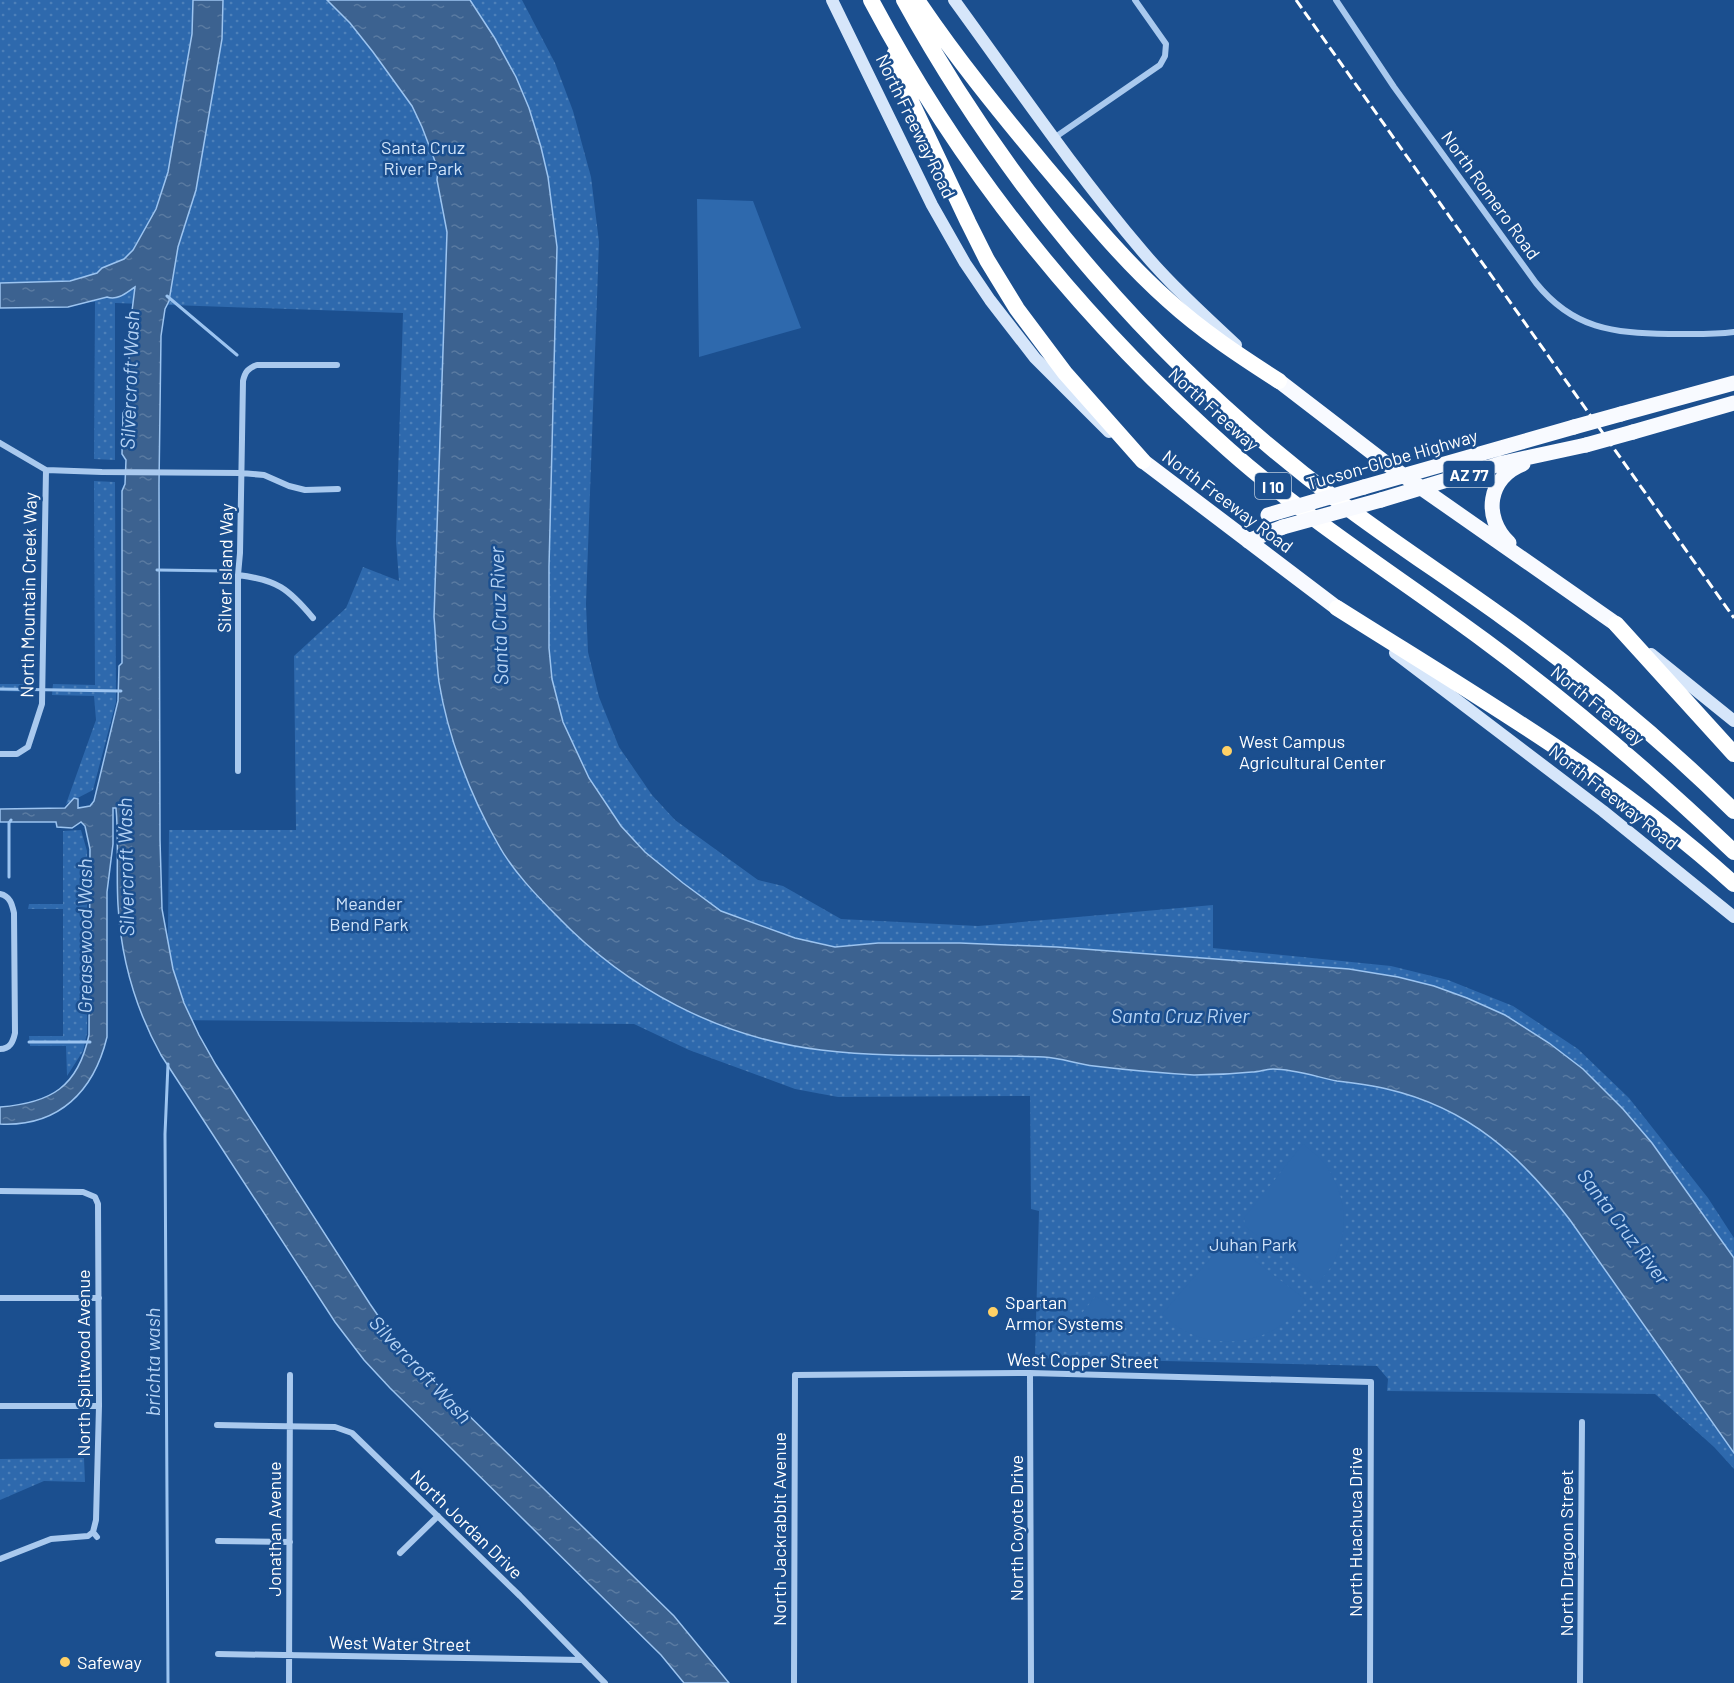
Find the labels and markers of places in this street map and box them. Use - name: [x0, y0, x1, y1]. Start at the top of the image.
- place label: West Campus Agricultural Center: [1239, 730, 1386, 773]
- marker: West Campus Agricultural Center: [1220, 744, 1234, 758]
- place label: Spartan Armor Systems: [1005, 1291, 1124, 1334]
- marker: Spartan Armor Systems: [986, 1305, 1000, 1319]
- place label: Safeway: [77, 1651, 142, 1673]
- marker: Safeway: [58, 1655, 72, 1669]

